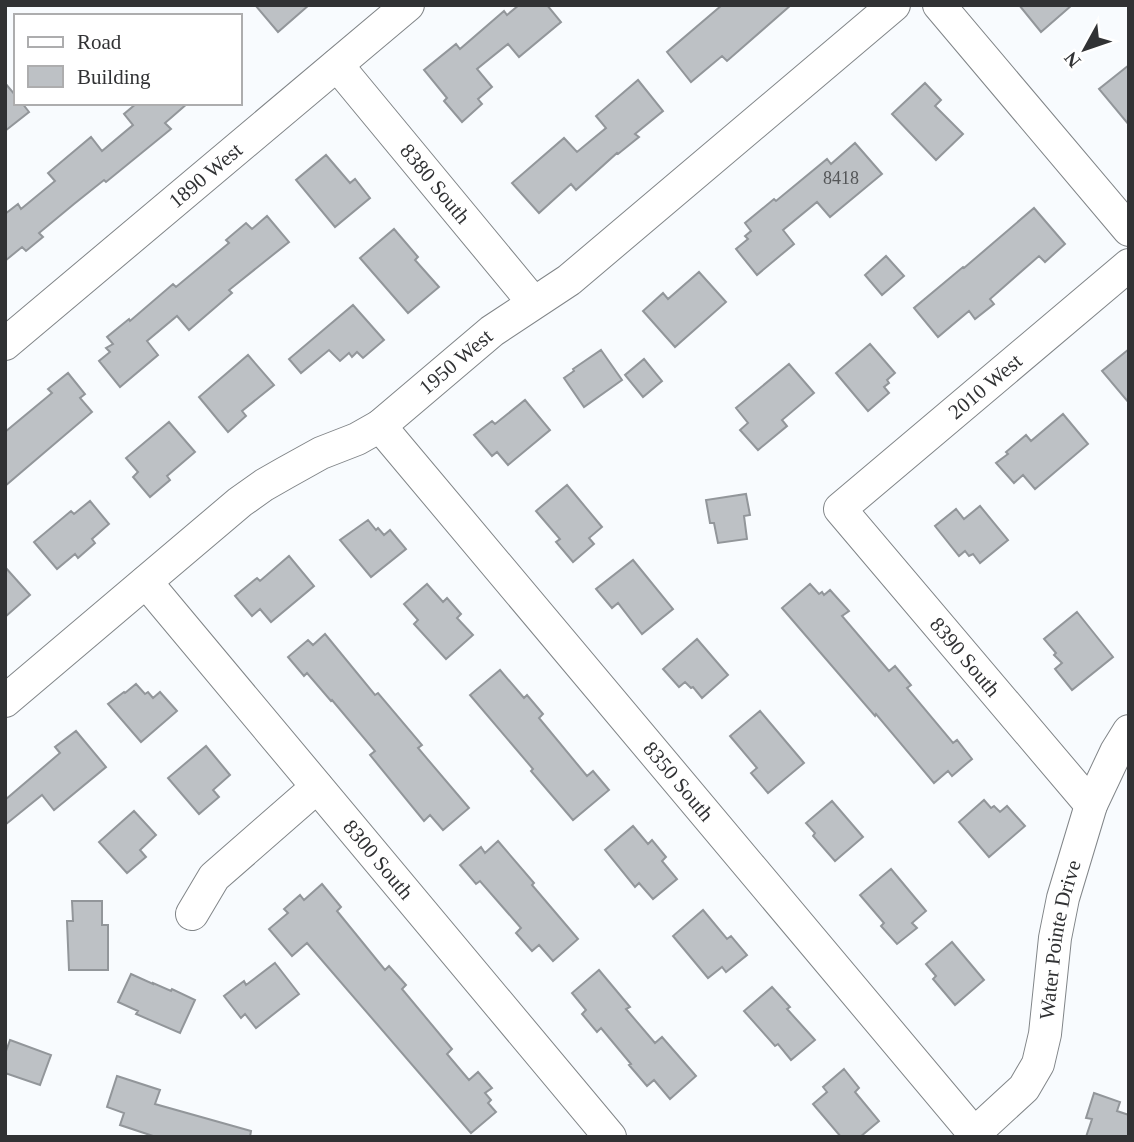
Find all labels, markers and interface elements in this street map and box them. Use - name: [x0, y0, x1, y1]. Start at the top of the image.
- legend: [14, 14, 242, 105]
- north arrow: [1050, 14, 1120, 84]
- text: Road: [77, 30, 122, 54]
- text: N: [1060, 47, 1085, 72]
- text: Building: [77, 65, 151, 89]
- street label: 1890 West: [164, 138, 247, 213]
- street label: 8380 South: [395, 139, 475, 229]
- house number: 8418: [823, 168, 859, 188]
- street label: 1950 West: [414, 324, 497, 400]
- street label: 2010 West: [944, 349, 1027, 424]
- street label: 8390 South: [925, 612, 1005, 702]
- street label: 8350 South: [638, 737, 719, 826]
- street label: 8300 South: [338, 815, 419, 905]
- street label: Water Pointe Drive: [1035, 857, 1086, 1021]

